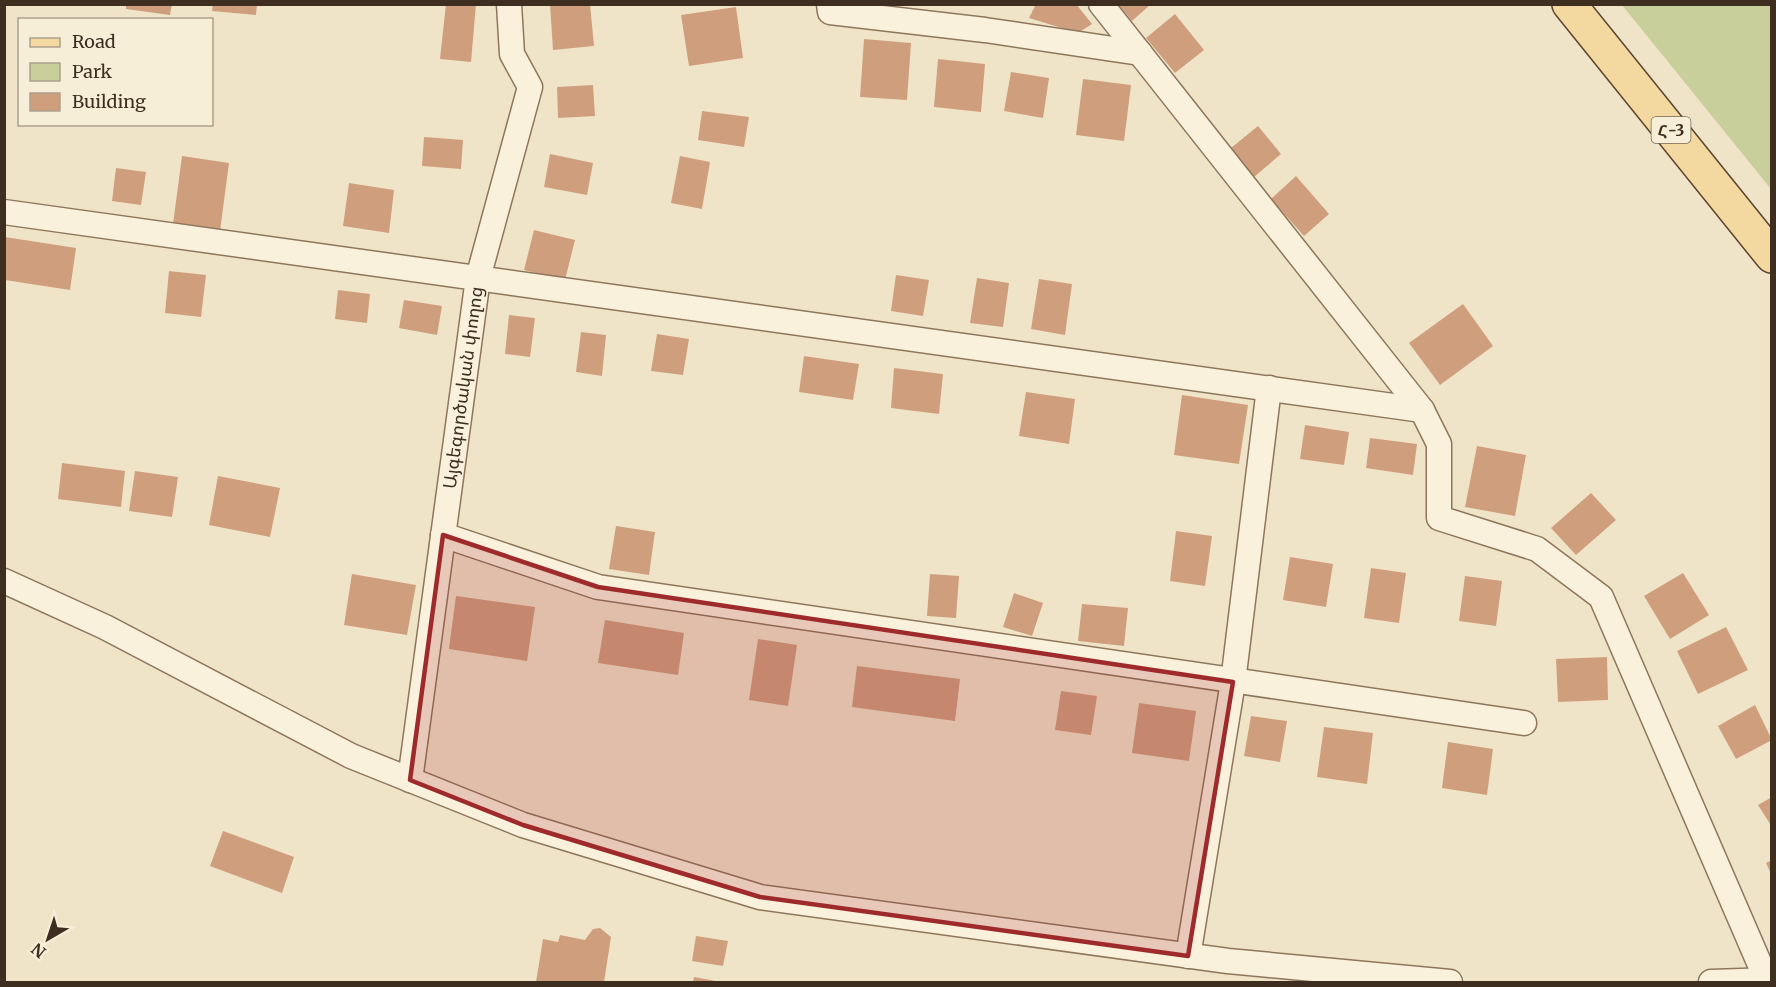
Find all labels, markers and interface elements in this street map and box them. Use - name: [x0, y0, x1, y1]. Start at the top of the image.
- legend: [18, 18, 213, 126]
- text: Road: [72, 30, 116, 53]
- text: Park: [72, 60, 113, 83]
- text: Building: [72, 90, 146, 113]
- road number: Հ-3: [1652, 117, 1690, 143]
- street label: Այգեգործական փողոց: [438, 285, 488, 490]
- north arrow: [18, 909, 78, 969]
- text: N: [27, 939, 50, 962]

